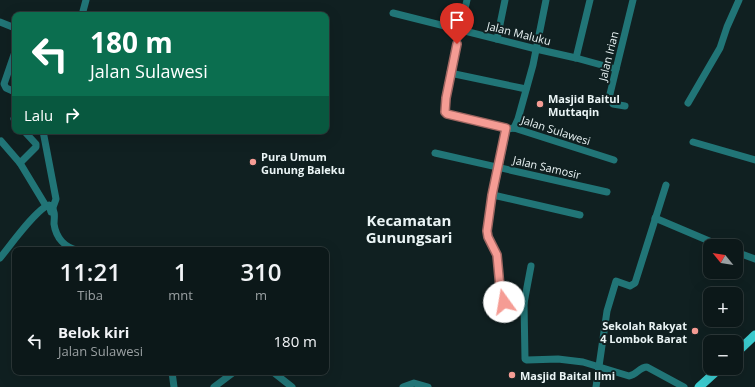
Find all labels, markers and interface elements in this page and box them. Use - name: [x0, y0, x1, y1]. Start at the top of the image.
- pin: [440, 3, 474, 44]
- icon: arrive: [446, 9, 468, 31]
- street label: Jalan Maluku: [484, 18, 553, 48]
- text: 180 m: [90, 23, 173, 61]
- icon: left: [24, 28, 76, 80]
- street label: Jalan Irian: [594, 30, 621, 83]
- text: Jalan Sulawesi: [90, 59, 208, 83]
- place label: Masjid Baitul Muttaqin: [548, 91, 620, 119]
- marker: Masjid Baitul Muttaqin: [535, 99, 545, 109]
- icon: right: [61, 104, 83, 126]
- text: Lalu: [24, 105, 53, 125]
- street label: Jalan Sulawesi: [519, 111, 593, 148]
- place label: Pura Umum Gunung Baleku: [261, 149, 345, 177]
- street label: Jalan Samosir: [511, 152, 583, 182]
- marker: Pura Umum Gunung Baleku: [248, 157, 258, 167]
- district label: Kecamatan Gunungsari: [366, 210, 452, 247]
- north arrow: [703, 239, 743, 279]
- map controls: [703, 239, 743, 375]
- text: 11:21: [59, 255, 121, 288]
- text: 1: [174, 255, 188, 288]
- text: 310: [240, 255, 282, 288]
- position arrow: [483, 281, 525, 323]
- text: Tiba: [77, 286, 103, 304]
- text: mnt: [168, 286, 193, 304]
- text: m: [255, 286, 267, 304]
- button: +: [703, 287, 743, 327]
- place label: Sekolah Rakyat 4 Lombok Barat: [600, 318, 687, 346]
- text: Belok kiri: [58, 322, 129, 342]
- marker: Sekolah Rakyat 4 Lombok Barat: [690, 326, 700, 336]
- icon: left: [24, 330, 46, 352]
- text: 180 m: [273, 331, 317, 351]
- button: −: [703, 335, 743, 375]
- text: Jalan Sulawesi: [58, 342, 143, 360]
- place label: Masjid Baital Ilmi: [520, 368, 615, 383]
- marker: Masjid Baital Ilmi: [507, 370, 517, 380]

